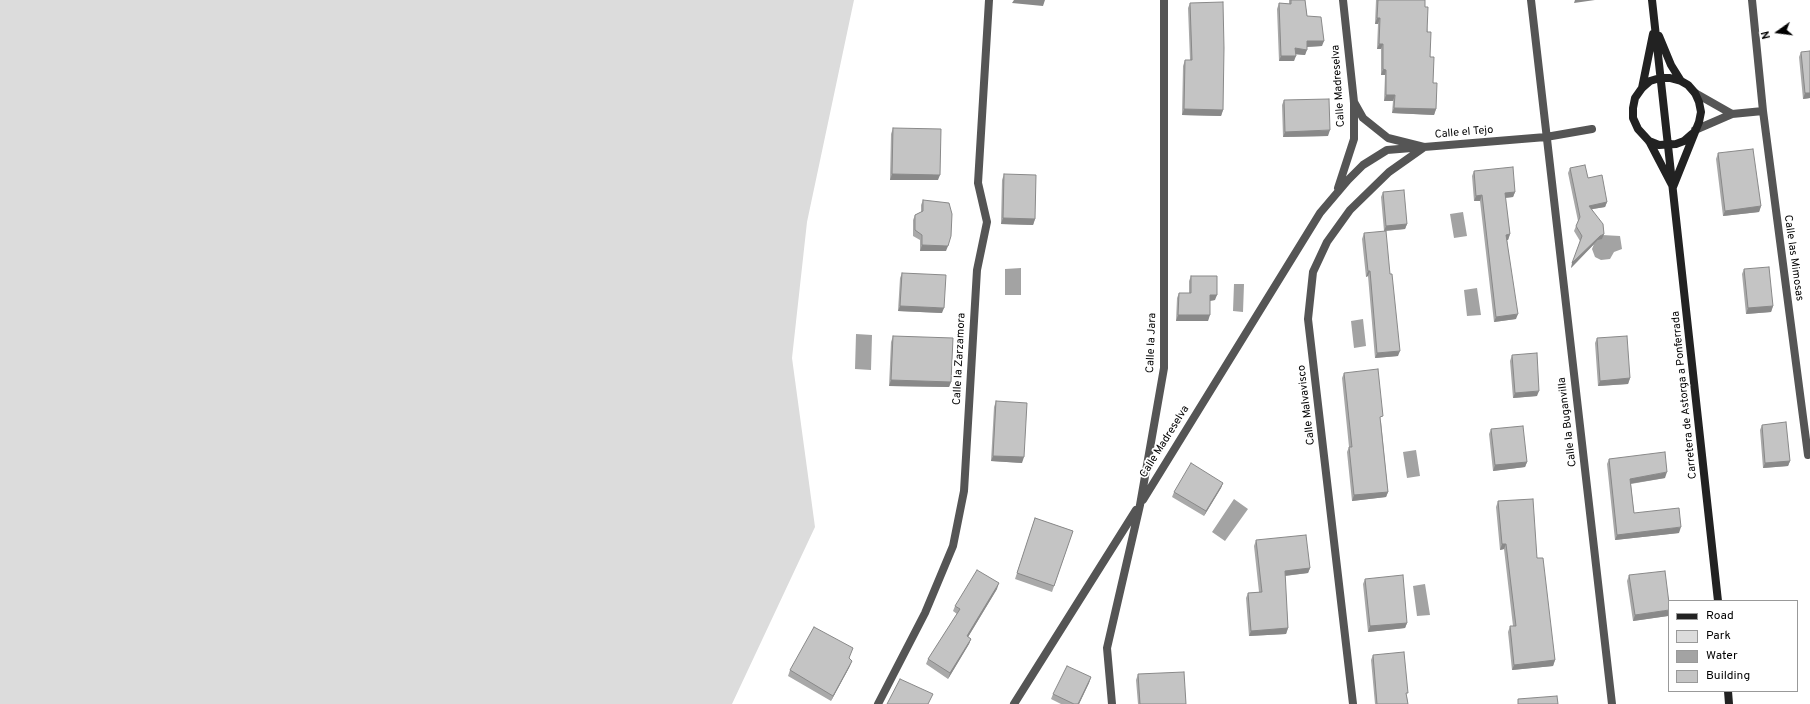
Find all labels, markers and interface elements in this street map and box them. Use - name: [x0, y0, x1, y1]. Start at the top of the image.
- north arrow: [1758, 12, 1798, 52]
- text: N: [1759, 29, 1774, 40]
- street label: Calle Madreselva: [1330, 44, 1348, 128]
- street label: Calle el Tejo: [1434, 124, 1494, 142]
- street label: Calle las Mimosas: [1780, 214, 1806, 302]
- street label: Carretera de Astorga a Ponferrada: [1670, 310, 1700, 480]
- street label: Calle la Zarzamora: [951, 312, 969, 406]
- street label: Calle la Jara: [1144, 313, 1160, 373]
- street label: Calle Malvavisco: [1296, 364, 1318, 446]
- street label: Calle la Buganvilla: [1556, 376, 1580, 468]
- street label: Calle Madreselva: [1137, 403, 1193, 481]
- legend: [1668, 600, 1798, 692]
- text: Road: [1706, 608, 1734, 624]
- text: Park: [1706, 628, 1731, 644]
- text: Water: [1706, 648, 1738, 664]
- text: Building: [1706, 668, 1750, 684]

